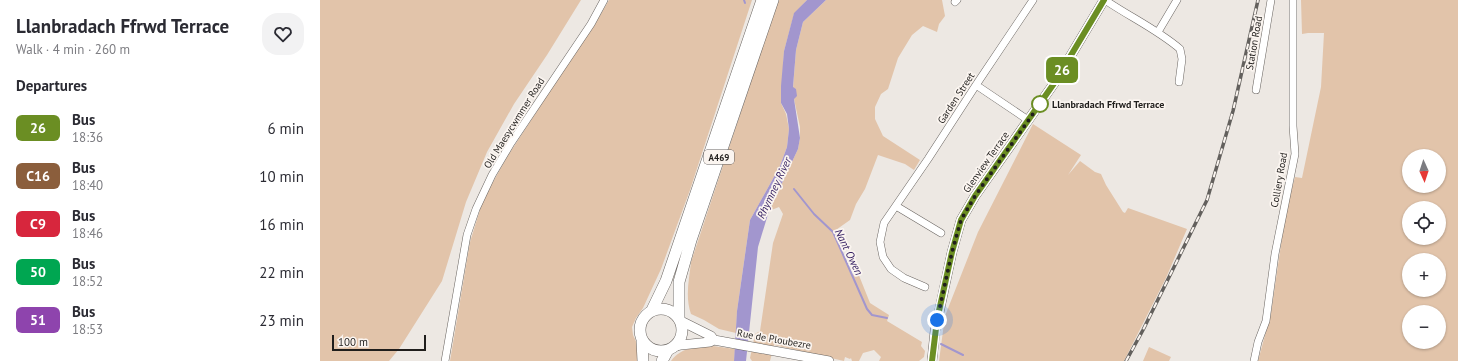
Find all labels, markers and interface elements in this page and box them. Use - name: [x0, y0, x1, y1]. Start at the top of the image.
- button: heart: [262, 13, 304, 55]
- text: Llanbradach Ffrwd Terrace: [16, 14, 229, 38]
- street label: Station Road: [1243, 15, 1265, 71]
- text: Walk · 4 min · 260 m: [16, 41, 130, 58]
- line badge: 26: [1044, 57, 1080, 83]
- text: 26: [1054, 61, 1070, 79]
- street label: Garden Street: [935, 69, 978, 126]
- street label: Old Maesycwmmer Road: [481, 75, 547, 171]
- text: Departures: [16, 76, 87, 95]
- marker: Llanbradach Ffrwd Terrace: [1031, 95, 1049, 113]
- place label: Llanbradach Ffrwd Terrace: [1052, 98, 1164, 111]
- text: Bus: [72, 110, 95, 129]
- text: 26: [30, 119, 46, 137]
- text: 6 min: [267, 119, 304, 138]
- text: 18:36: [72, 129, 103, 146]
- street label: Glenview Terrace: [960, 129, 1012, 195]
- north arrow: [1402, 149, 1446, 193]
- map controls: [1402, 149, 1446, 349]
- road number: A469: [704, 150, 734, 164]
- street label: Colliery Road: [1268, 151, 1290, 209]
- water label: Rhymney River: [754, 154, 795, 221]
- text: Bus: [72, 158, 95, 177]
- text: C16: [26, 167, 50, 185]
- text: 10 min: [259, 167, 304, 186]
- text: 18:40: [72, 177, 103, 194]
- button: locate: [1402, 201, 1446, 245]
- text: Bus: [72, 206, 95, 225]
- text: C9: [30, 215, 46, 233]
- text: 16 min: [259, 215, 304, 234]
- text: 18:46: [72, 225, 103, 242]
- water label: Nant Owen: [832, 226, 866, 278]
- button: +: [1402, 253, 1446, 297]
- text: Bus: [72, 254, 95, 273]
- text: 50: [30, 263, 46, 281]
- text: 22 min: [259, 263, 304, 282]
- text: 18:52: [72, 273, 103, 290]
- text: Bus: [72, 302, 95, 321]
- button: −: [1402, 305, 1446, 349]
- your location: [927, 310, 947, 330]
- text: 51: [30, 311, 46, 329]
- text: 23 min: [259, 311, 304, 330]
- text: 18:53: [72, 321, 103, 338]
- street label: Rue de Ploubezre: [736, 326, 812, 352]
- scale bar: [332, 333, 426, 352]
- text: 100 m: [338, 335, 368, 349]

